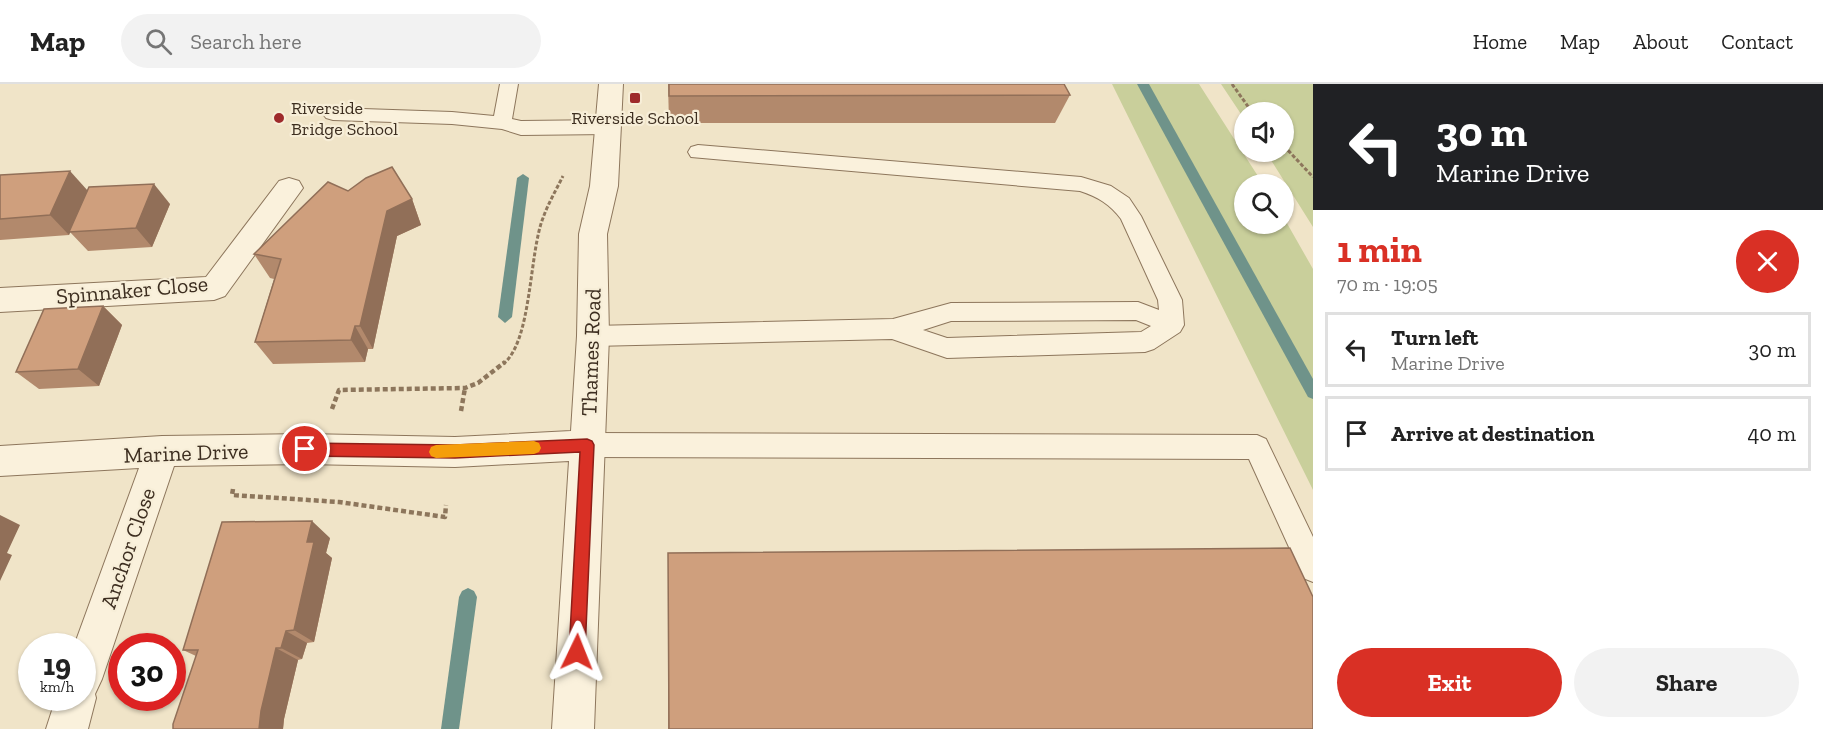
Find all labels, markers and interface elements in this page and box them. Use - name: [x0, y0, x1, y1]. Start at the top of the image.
- search box: [121, 14, 541, 68]
- text: Map: [30, 25, 85, 58]
- icon: search: [142, 25, 175, 58]
- text: Search here: [190, 28, 302, 55]
- text: Home: [1473, 29, 1527, 54]
- text: Map: [1560, 29, 1600, 54]
- text: About: [1633, 29, 1688, 54]
- text: Contact: [1721, 29, 1793, 54]
- marker: Riverside School: [628, 91, 642, 105]
- place label: Riverside Bridge School: [291, 97, 398, 140]
- map controls: [1234, 102, 1294, 234]
- button: sound: [1234, 102, 1294, 162]
- text: 30 m: [1436, 106, 1527, 157]
- place label: Riverside School: [571, 107, 699, 129]
- icon: left: [1337, 108, 1415, 186]
- marker: Riverside Bridge School: [272, 111, 286, 125]
- text: Marine Drive: [1436, 157, 1589, 189]
- button: search: [1234, 174, 1294, 234]
- text: 1 min: [1337, 228, 1422, 271]
- button: close: [1736, 230, 1799, 293]
- street label: Spinnaker Close: [55, 270, 209, 310]
- text: 70 m · 19:05: [1337, 272, 1438, 296]
- street label: Thames Road: [575, 288, 607, 416]
- text: Turn left: [1391, 324, 1478, 351]
- icon: left: [1340, 333, 1373, 366]
- text: 30 m: [1749, 336, 1796, 363]
- text: Marine Drive: [1391, 351, 1505, 375]
- icon: arrive: [1340, 417, 1373, 450]
- text: Arrive at destination: [1391, 420, 1594, 447]
- text: 40 m: [1747, 420, 1796, 447]
- pin: [279, 423, 330, 474]
- icon: arrive: [288, 432, 321, 465]
- street label: Marine Drive: [123, 437, 249, 469]
- street label: Anchor Close: [95, 484, 161, 612]
- position arrow: [545, 620, 609, 684]
- speed limit sign: 30: [108, 633, 186, 711]
- text: 19: [43, 647, 71, 683]
- button: Exit: [1337, 648, 1562, 717]
- button: Share: [1574, 648, 1799, 717]
- text: km/h: [40, 678, 74, 696]

